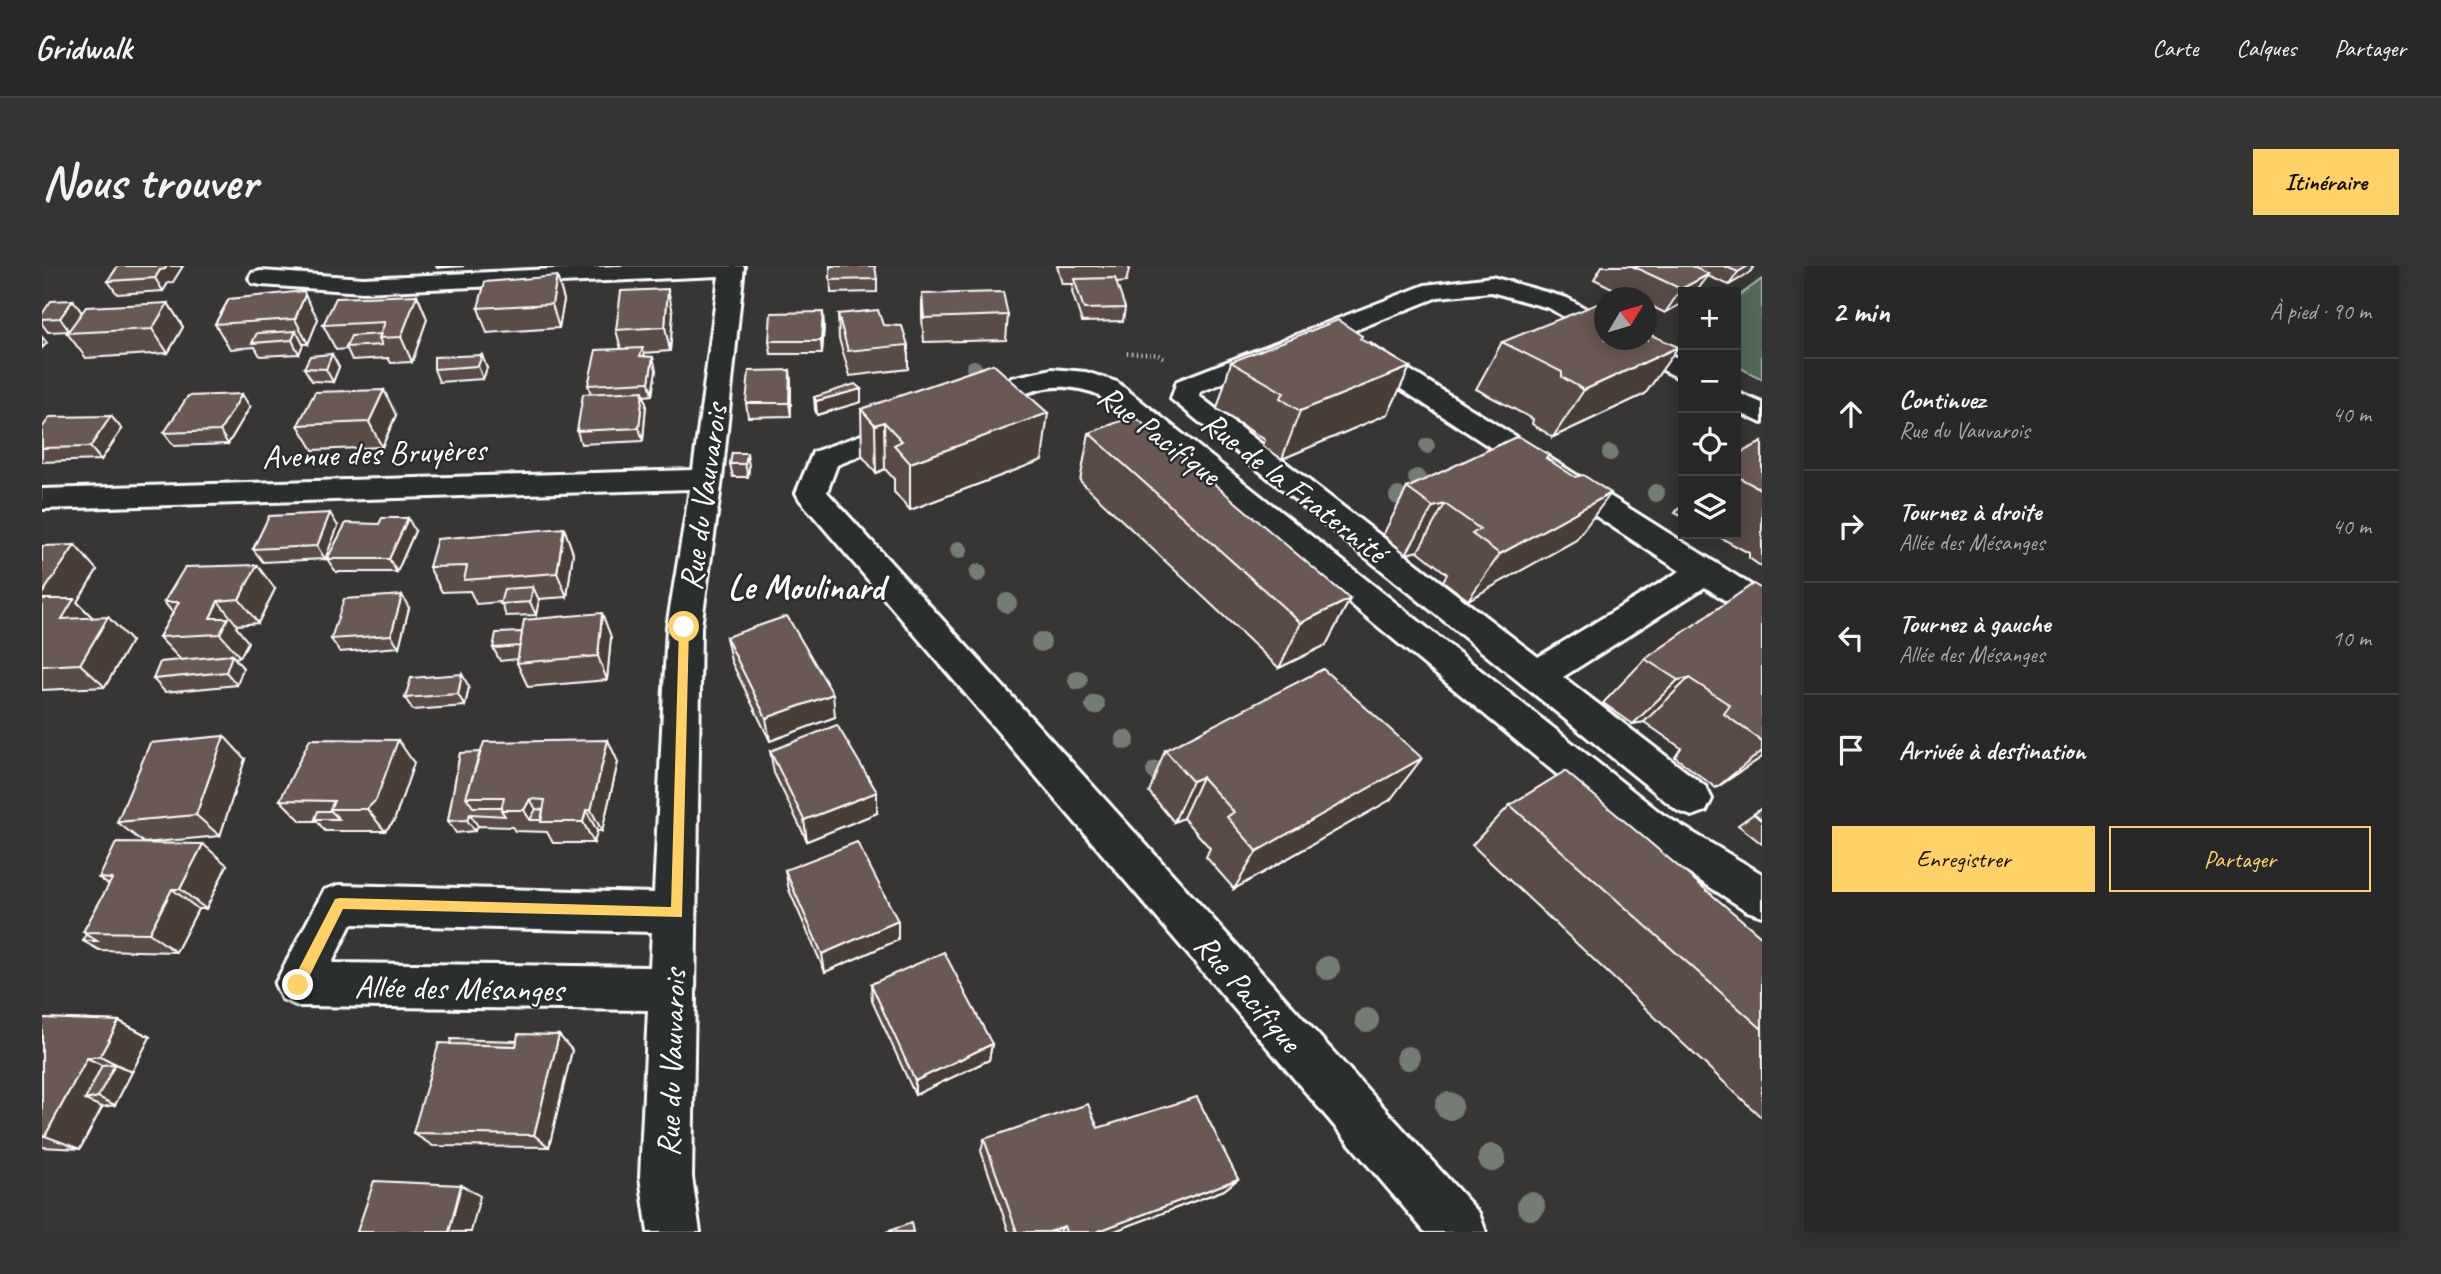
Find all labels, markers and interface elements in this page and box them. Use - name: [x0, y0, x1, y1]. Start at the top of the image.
- text: Gridwalk: [35, 27, 132, 69]
- text: Carte: [2152, 33, 2198, 63]
- text: Calques: [2236, 33, 2296, 63]
- text: Partager: [2334, 33, 2406, 63]
- button: Itinéraire: [2253, 149, 2399, 215]
- text: Nous trouver: [42, 151, 257, 213]
- north arrow: [1594, 287, 1657, 350]
- map controls: [1678, 287, 1741, 539]
- button: +: [1678, 287, 1741, 350]
- text: 2 min: [1832, 293, 1889, 331]
- text: À pied · 90 m: [2270, 297, 2371, 326]
- button: −: [1678, 350, 1741, 413]
- street label: Rue Pacifique: [1089, 375, 1231, 496]
- text: Continuez: [1899, 383, 1985, 416]
- icon: ahead: [1832, 395, 1870, 433]
- street label: Rue du Vauvarois: [669, 399, 737, 593]
- text: 40 m: [2332, 400, 2371, 429]
- street label: Rue de la Fraternité: [1193, 401, 1400, 575]
- button: locate: [1678, 413, 1741, 476]
- text: Rue du Vauvarois: [1899, 416, 2030, 445]
- street label: Avenue des Bruyères: [261, 428, 489, 478]
- button: layers: [1678, 476, 1741, 539]
- text: Tournez à droite: [1899, 495, 2041, 528]
- icon: right: [1832, 507, 1870, 545]
- text: 40 m: [2332, 512, 2371, 541]
- text: Allée des Mésanges: [1899, 528, 2045, 557]
- district label: Le Moulinard: [728, 565, 890, 610]
- text: Tournez à gauche: [1899, 607, 2050, 640]
- route start: [668, 611, 699, 642]
- icon: left: [1832, 619, 1870, 657]
- text: 10 m: [2332, 624, 2371, 653]
- text: Allée des Mésanges: [1899, 640, 2045, 669]
- icon: arrive: [1832, 731, 1870, 769]
- text: Arrivée à destination: [1899, 734, 2085, 767]
- button: Enregistrer: [1832, 826, 2095, 892]
- button: Partager: [2109, 826, 2371, 892]
- street label: Rue Pacifique: [1185, 925, 1313, 1062]
- street label: Allée des Mésanges: [354, 965, 566, 1011]
- street label: Rue du Vauvarois: [647, 966, 695, 1157]
- route end: [282, 969, 313, 1000]

